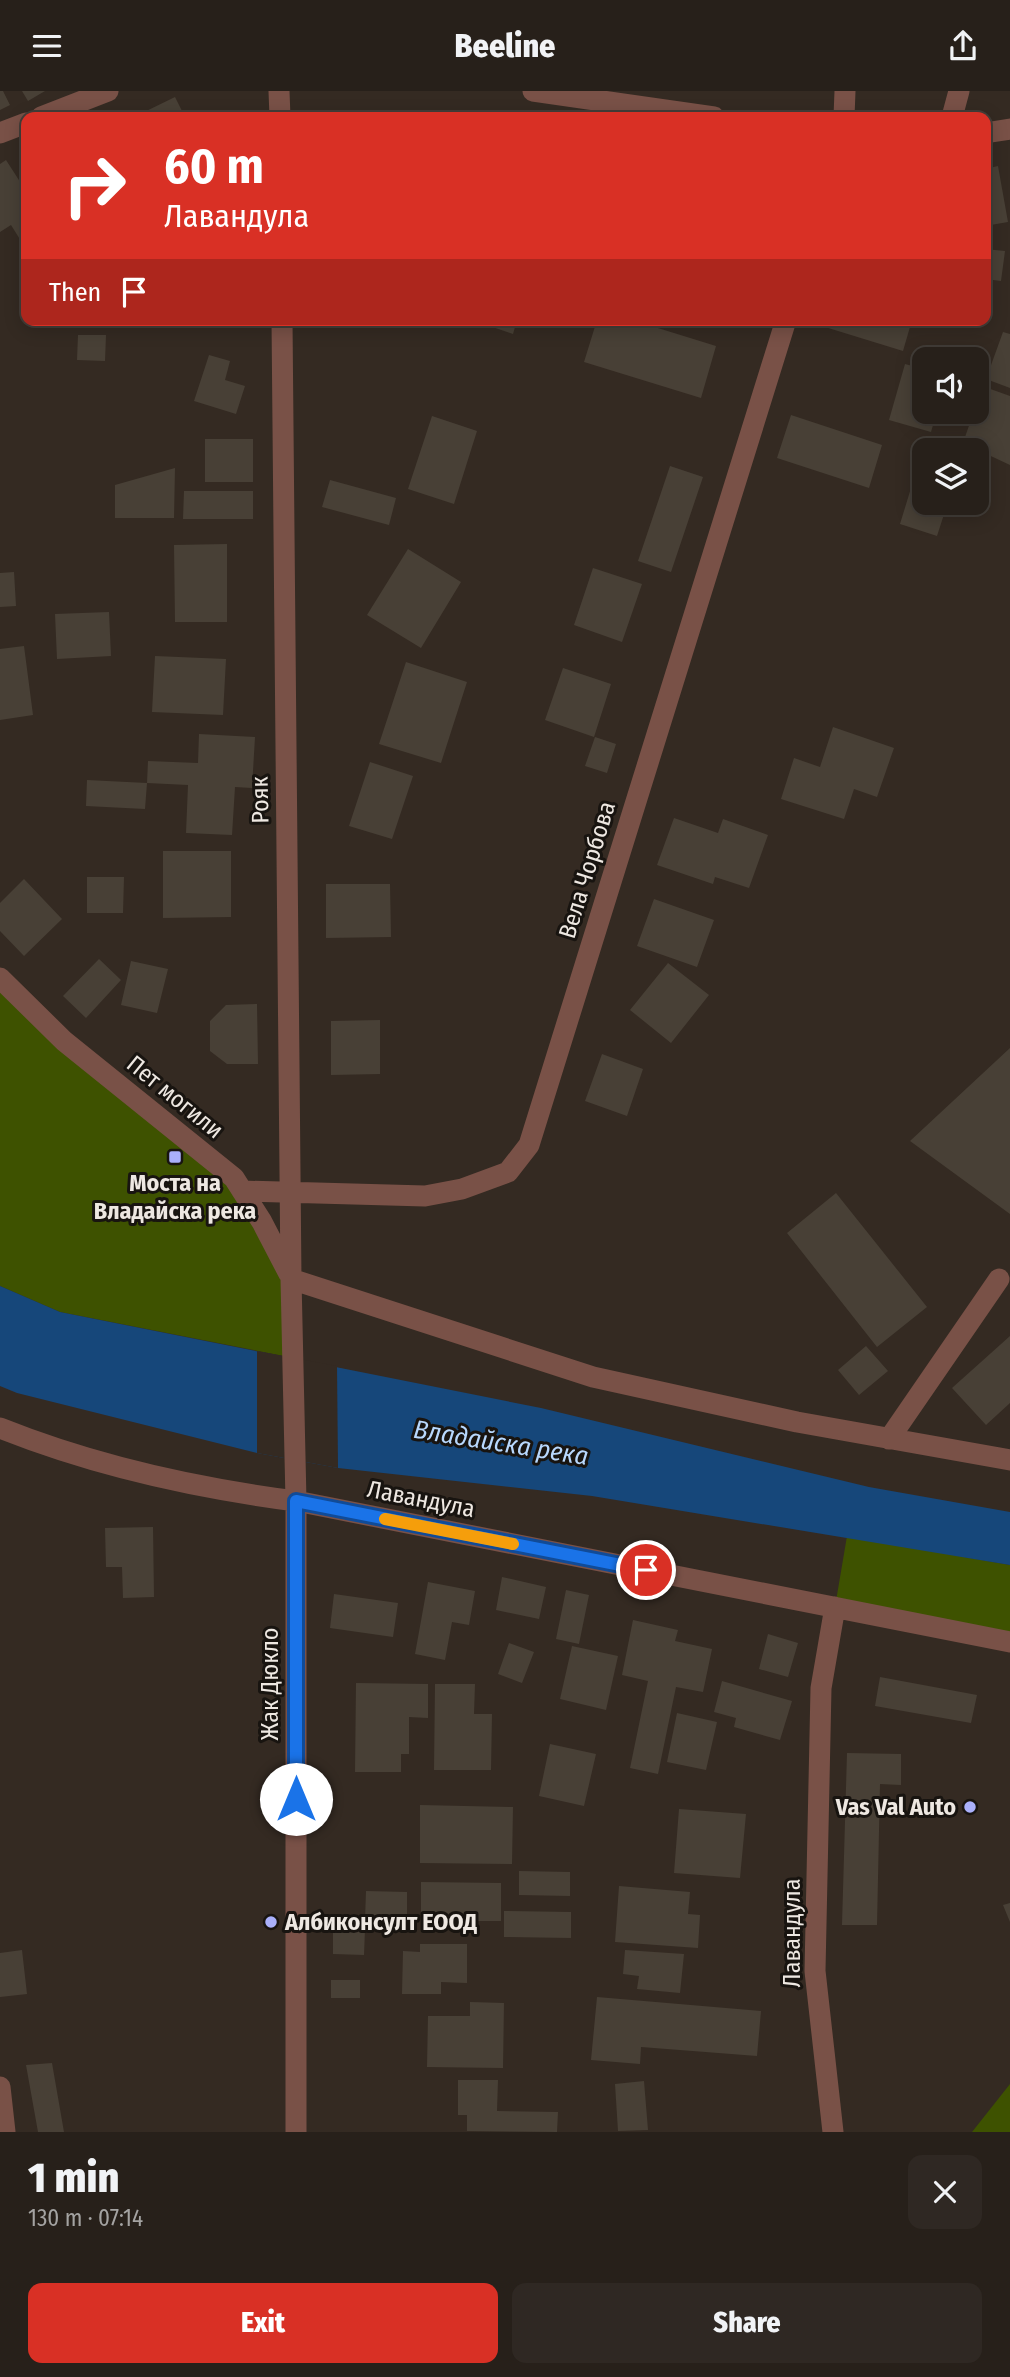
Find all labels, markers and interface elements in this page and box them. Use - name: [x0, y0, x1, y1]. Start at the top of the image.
- icon: menu: [28, 27, 66, 65]
- text: Beeline: [455, 27, 555, 65]
- icon: share: [944, 27, 982, 65]
- text: 60 m: [164, 137, 264, 196]
- icon: right: [49, 140, 140, 231]
- text: Лавандула: [164, 197, 309, 235]
- icon: arrive: [115, 273, 153, 311]
- text: Then: [49, 277, 101, 308]
- map controls: [912, 347, 989, 515]
- button: sound: [912, 347, 989, 424]
- button: layers: [912, 438, 989, 515]
- street label: Рояк: [246, 775, 274, 824]
- street label: Вела Чорбова: [553, 798, 621, 942]
- street label: Пет могили: [121, 1050, 229, 1144]
- marker: Моста на Владайска река: [167, 1149, 183, 1165]
- place label: Моста на Владайска река: [94, 1169, 256, 1225]
- water label: Владайска река: [411, 1414, 591, 1472]
- street label: Лавандула: [365, 1475, 477, 1523]
- pin: [616, 1540, 676, 1600]
- icon: arrive: [627, 1551, 665, 1589]
- street label: Жак Дюкло: [256, 1628, 284, 1740]
- position arrow: [259, 1762, 333, 1836]
- place label: Vas Val Auto: [835, 1793, 956, 1821]
- marker: Vas Val Auto: [962, 1799, 978, 1815]
- street label: Лавандула: [778, 1879, 806, 1987]
- place label: Албиконсулт ЕООД: [284, 1908, 477, 1936]
- marker: Албиконсулт ЕООД: [263, 1914, 279, 1930]
- text: 1 min: [28, 2153, 119, 2203]
- button: close: [908, 2155, 982, 2229]
- text: 130 m · 07:14: [28, 2204, 143, 2232]
- button: Exit: [28, 2283, 498, 2363]
- button: Share: [512, 2283, 982, 2363]

